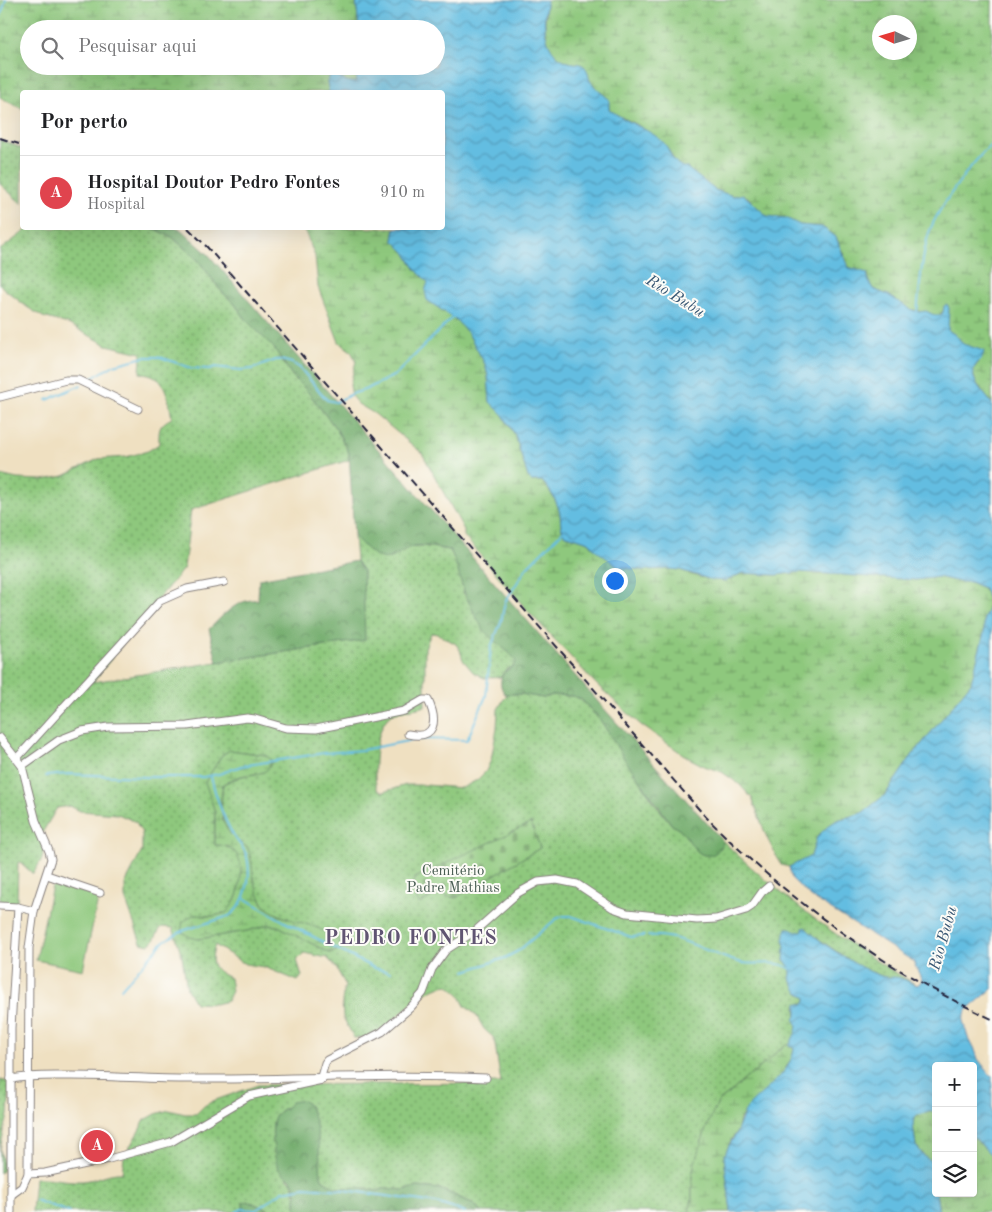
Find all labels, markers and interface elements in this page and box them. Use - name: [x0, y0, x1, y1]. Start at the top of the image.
- north arrow: [872, 15, 917, 60]
- search box: [20, 20, 445, 75]
- icon: search: [38, 34, 66, 62]
- text: Pesquisar aqui: [78, 38, 197, 57]
- text: Por perto: [40, 112, 128, 133]
- text: Hospital Doutor Pedro Fontes: [87, 174, 340, 193]
- text: A: [50, 185, 62, 201]
- text: 910 m: [380, 185, 425, 201]
- text: Hospital: [87, 197, 145, 213]
- water label: Rio Bubu: [642, 272, 707, 321]
- your location: [602, 568, 628, 594]
- park label: Cemitério Padre Mathias: [406, 864, 500, 896]
- water label: Rio Bubu: [927, 905, 961, 973]
- district label: PEDRO FONTES: [324, 929, 498, 949]
- map controls: [932, 1062, 977, 1197]
- button: +: [932, 1062, 977, 1107]
- button: −: [932, 1107, 977, 1152]
- pin: A: [81, 1127, 113, 1165]
- button: layers: [932, 1152, 977, 1197]

